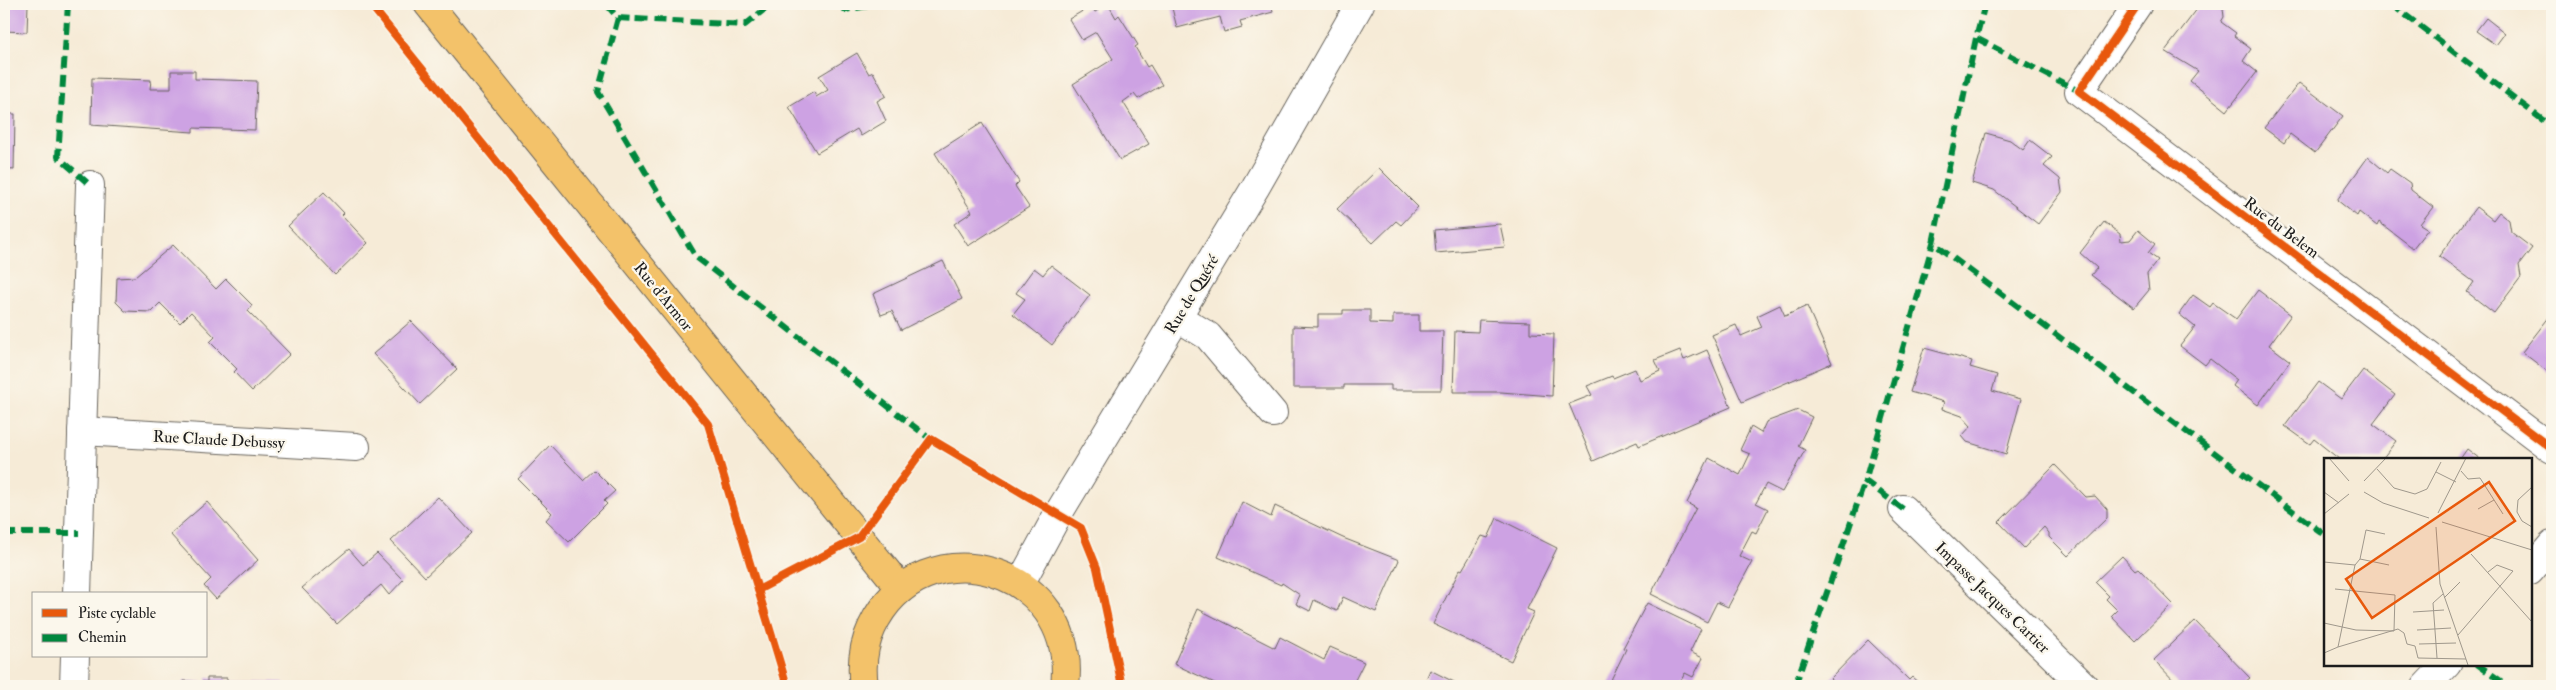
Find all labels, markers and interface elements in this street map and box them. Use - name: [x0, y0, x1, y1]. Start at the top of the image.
- street label: Rue du Belem: [2240, 193, 2324, 263]
- street label: Rue de Quéré: [1160, 251, 1223, 338]
- street label: Rue d'Armor: [629, 258, 697, 335]
- street label: Rue Claude Debussy: [152, 427, 286, 453]
- inset map: [2324, 458, 2531, 665]
- street label: Impasse Jacques Cartier: [1930, 538, 2054, 658]
- legend: [32, 592, 208, 658]
- text: Piste cyclable: [78, 604, 156, 623]
- text: Chemin: [78, 628, 127, 647]

